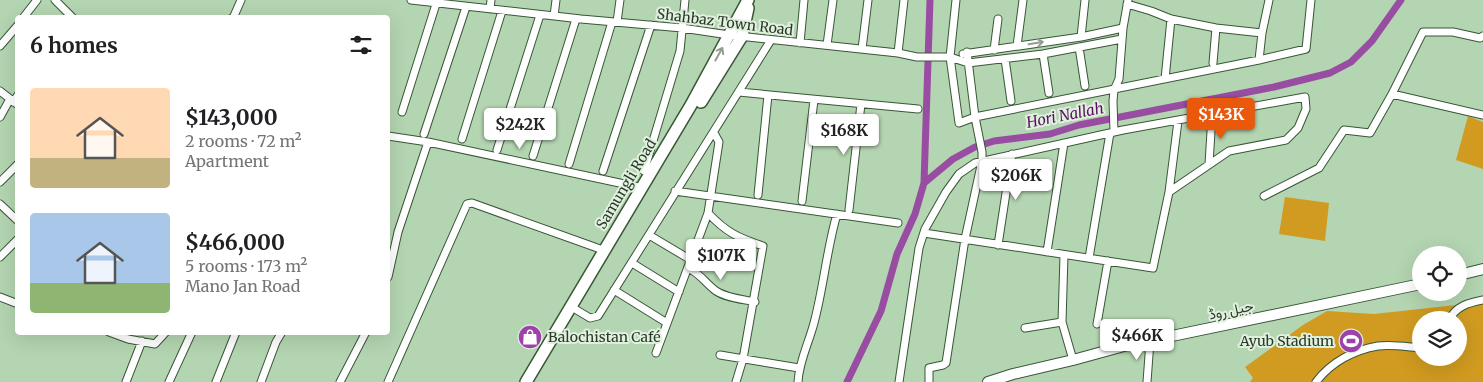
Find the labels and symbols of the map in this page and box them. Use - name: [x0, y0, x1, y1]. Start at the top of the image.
- street label: Shahbaz Town Road: [656, 5, 795, 39]
- one-way arrow: [1028, 38, 1044, 48]
- one-way arrow: [714, 46, 724, 61]
- water label: Hori Nallah: [1024, 98, 1105, 132]
- pin: $143K: [1186, 98, 1256, 140]
- pin: $242K: [485, 108, 555, 150]
- pin: $168K: [809, 114, 879, 156]
- street label: Samungli Road: [592, 135, 660, 232]
- pin: $206K: [981, 158, 1051, 201]
- pin: $107K: [686, 238, 756, 281]
- street label: جیل روڈ: [1207, 297, 1255, 323]
- pin: $466K: [1102, 318, 1172, 361]
- shop icon: Balochistan Café: [517, 324, 543, 350]
- place label: Balochistan Café: [548, 328, 661, 346]
- sports icon: Ayub Stadium: [1338, 328, 1364, 354]
- place label: Ayub Stadium: [1239, 332, 1334, 350]

